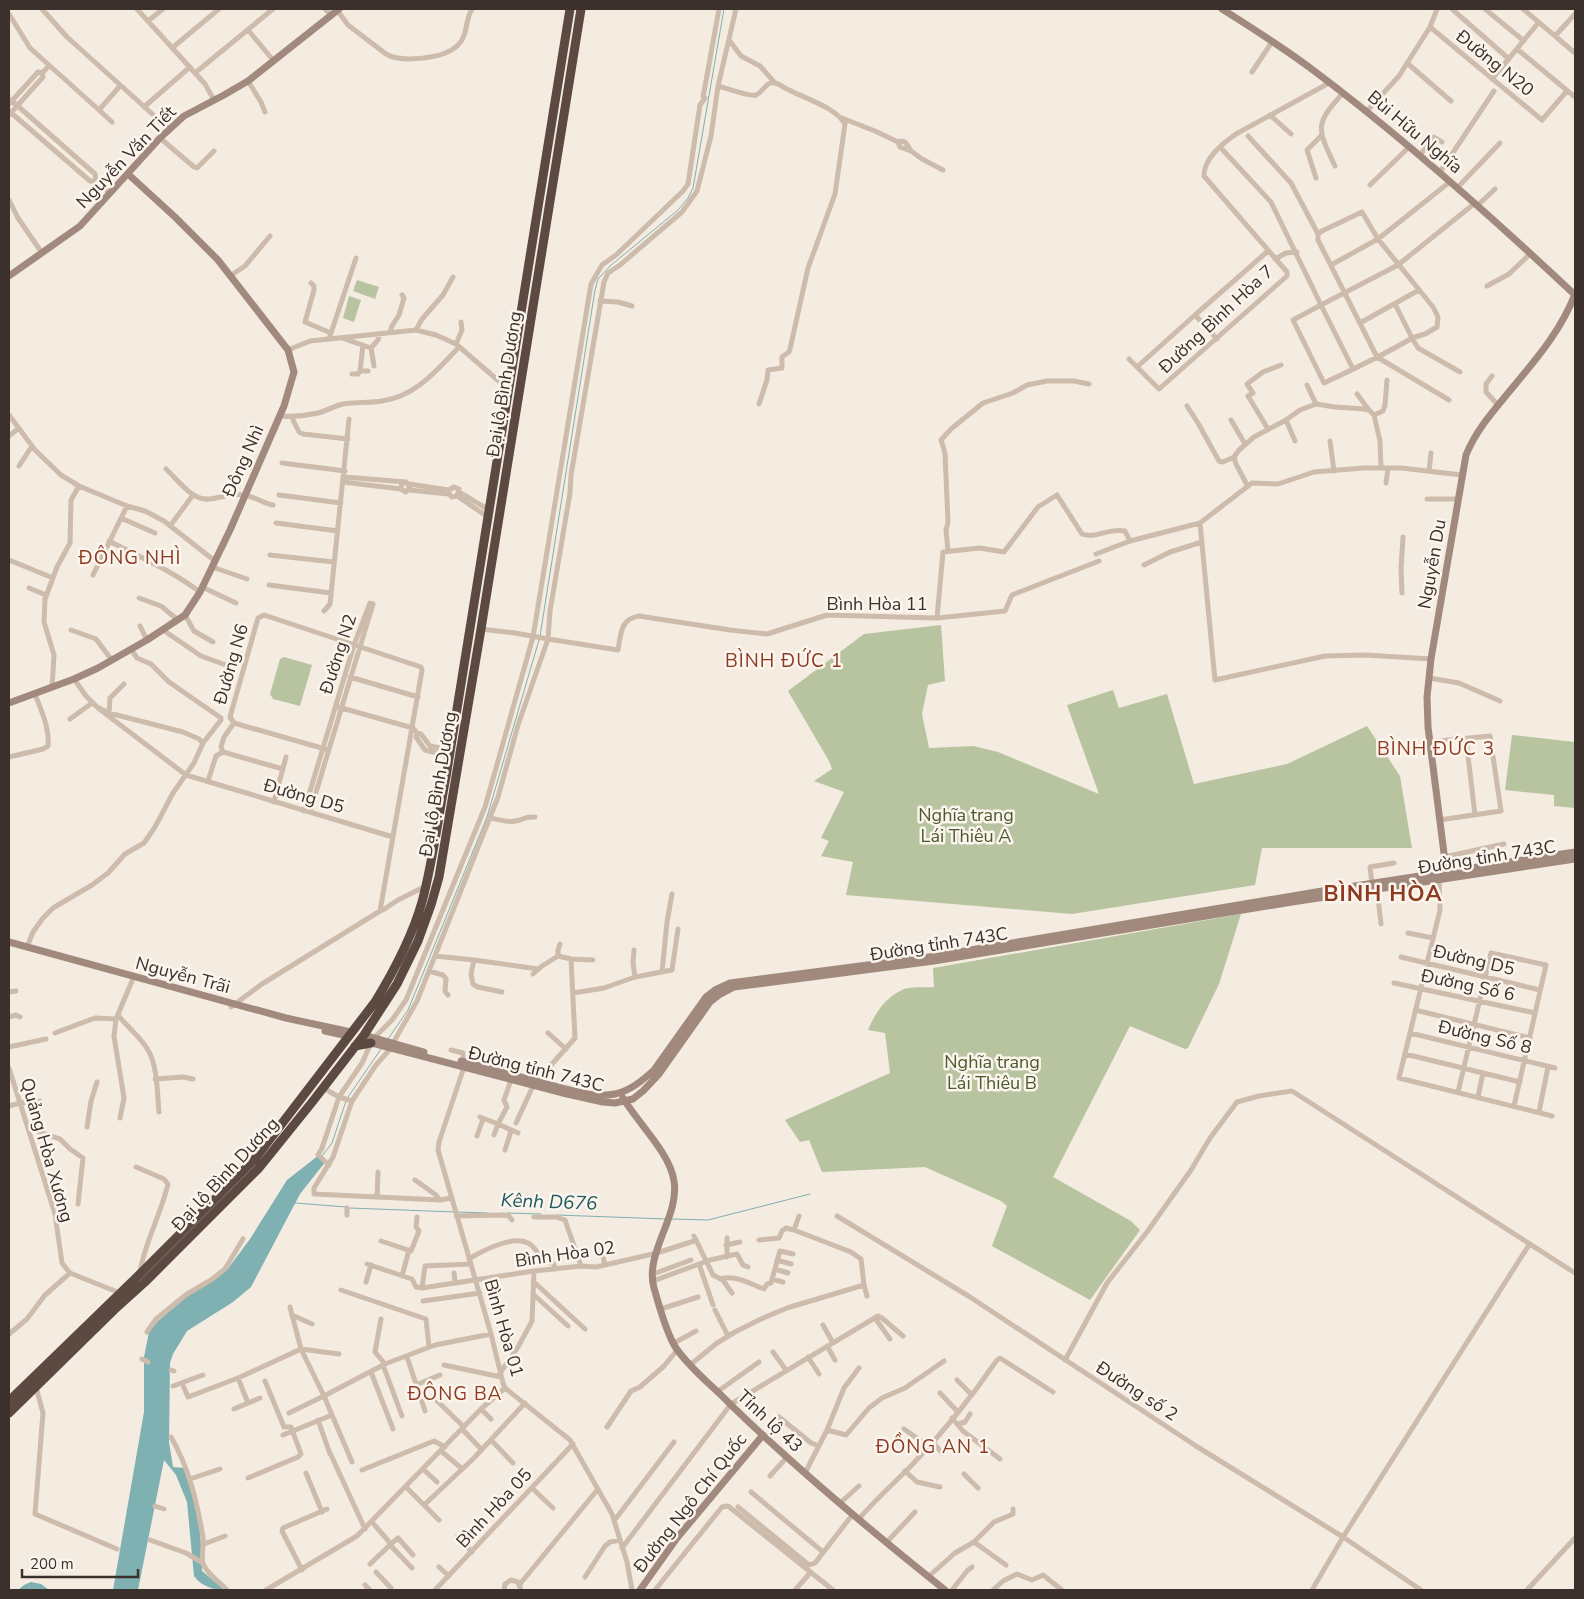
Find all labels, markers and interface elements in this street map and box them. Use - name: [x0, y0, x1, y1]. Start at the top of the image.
- street label: Đường N20: [1450, 24, 1539, 102]
- street label: Bùi Hữu Nghĩa: [1362, 85, 1468, 179]
- street label: Nguyễn Văn Tiết: [71, 100, 182, 214]
- street label: Đường Bình Hòa 7: [1153, 259, 1279, 379]
- street label: Đại lộ Bình Dương: [480, 309, 527, 460]
- street label: Đông Nhì: [216, 421, 270, 502]
- street label: Nguyễn Du: [1412, 517, 1452, 611]
- district label: ĐÔNG NHÌ: [78, 545, 181, 571]
- street label: Bình Hòa 11: [827, 592, 927, 616]
- street label: Đường N2: [313, 611, 362, 698]
- street label: Đường N6: [208, 621, 254, 708]
- district label: BÌNH ĐỨC 1: [725, 648, 843, 674]
- street label: Đại lộ Bình Dương: [413, 709, 463, 860]
- district label: BÌNH ĐỨC 3: [1377, 736, 1495, 762]
- street label: Đường D5: [260, 773, 347, 819]
- park label: Nghĩa trang Lái Thiêu A: [918, 803, 1014, 848]
- street label: Đường tỉnh 743C: [1416, 834, 1557, 880]
- district label: BÌNH HÒA: [1323, 879, 1443, 909]
- street label: Đường tỉnh 743C: [868, 921, 1009, 967]
- street label: Đường D5: [1430, 939, 1517, 981]
- street label: Nguyễn Trãi: [133, 951, 233, 999]
- street label: Đường Số 6: [1418, 963, 1517, 1007]
- street label: Đường Số 8: [1435, 1014, 1534, 1059]
- street label: Đường tỉnh 743C: [465, 1040, 606, 1097]
- park label: Nghĩa trang Lái Thiêu B: [944, 1050, 1040, 1095]
- street label: Quảng Hòa Xương: [15, 1075, 79, 1225]
- street label: Đại lộ Bình Dương: [165, 1112, 284, 1237]
- water label: Kênh D676: [500, 1187, 598, 1217]
- street label: Bình Hòa 02: [513, 1235, 617, 1273]
- street label: Bình Hòa 01: [479, 1276, 529, 1380]
- street label: Đường số 2: [1091, 1355, 1183, 1426]
- district label: ĐÔNG BA: [407, 1381, 502, 1407]
- street label: Tỉnh lộ 43: [732, 1384, 808, 1458]
- street label: Đường Ngô Chí Quốc: [627, 1428, 752, 1578]
- district label: ĐỒNG AN 1: [875, 1432, 990, 1460]
- street label: Bình Hòa 05: [451, 1463, 537, 1553]
- scale bar: [22, 1546, 139, 1578]
- text: 200 m: [30, 1554, 74, 1574]

